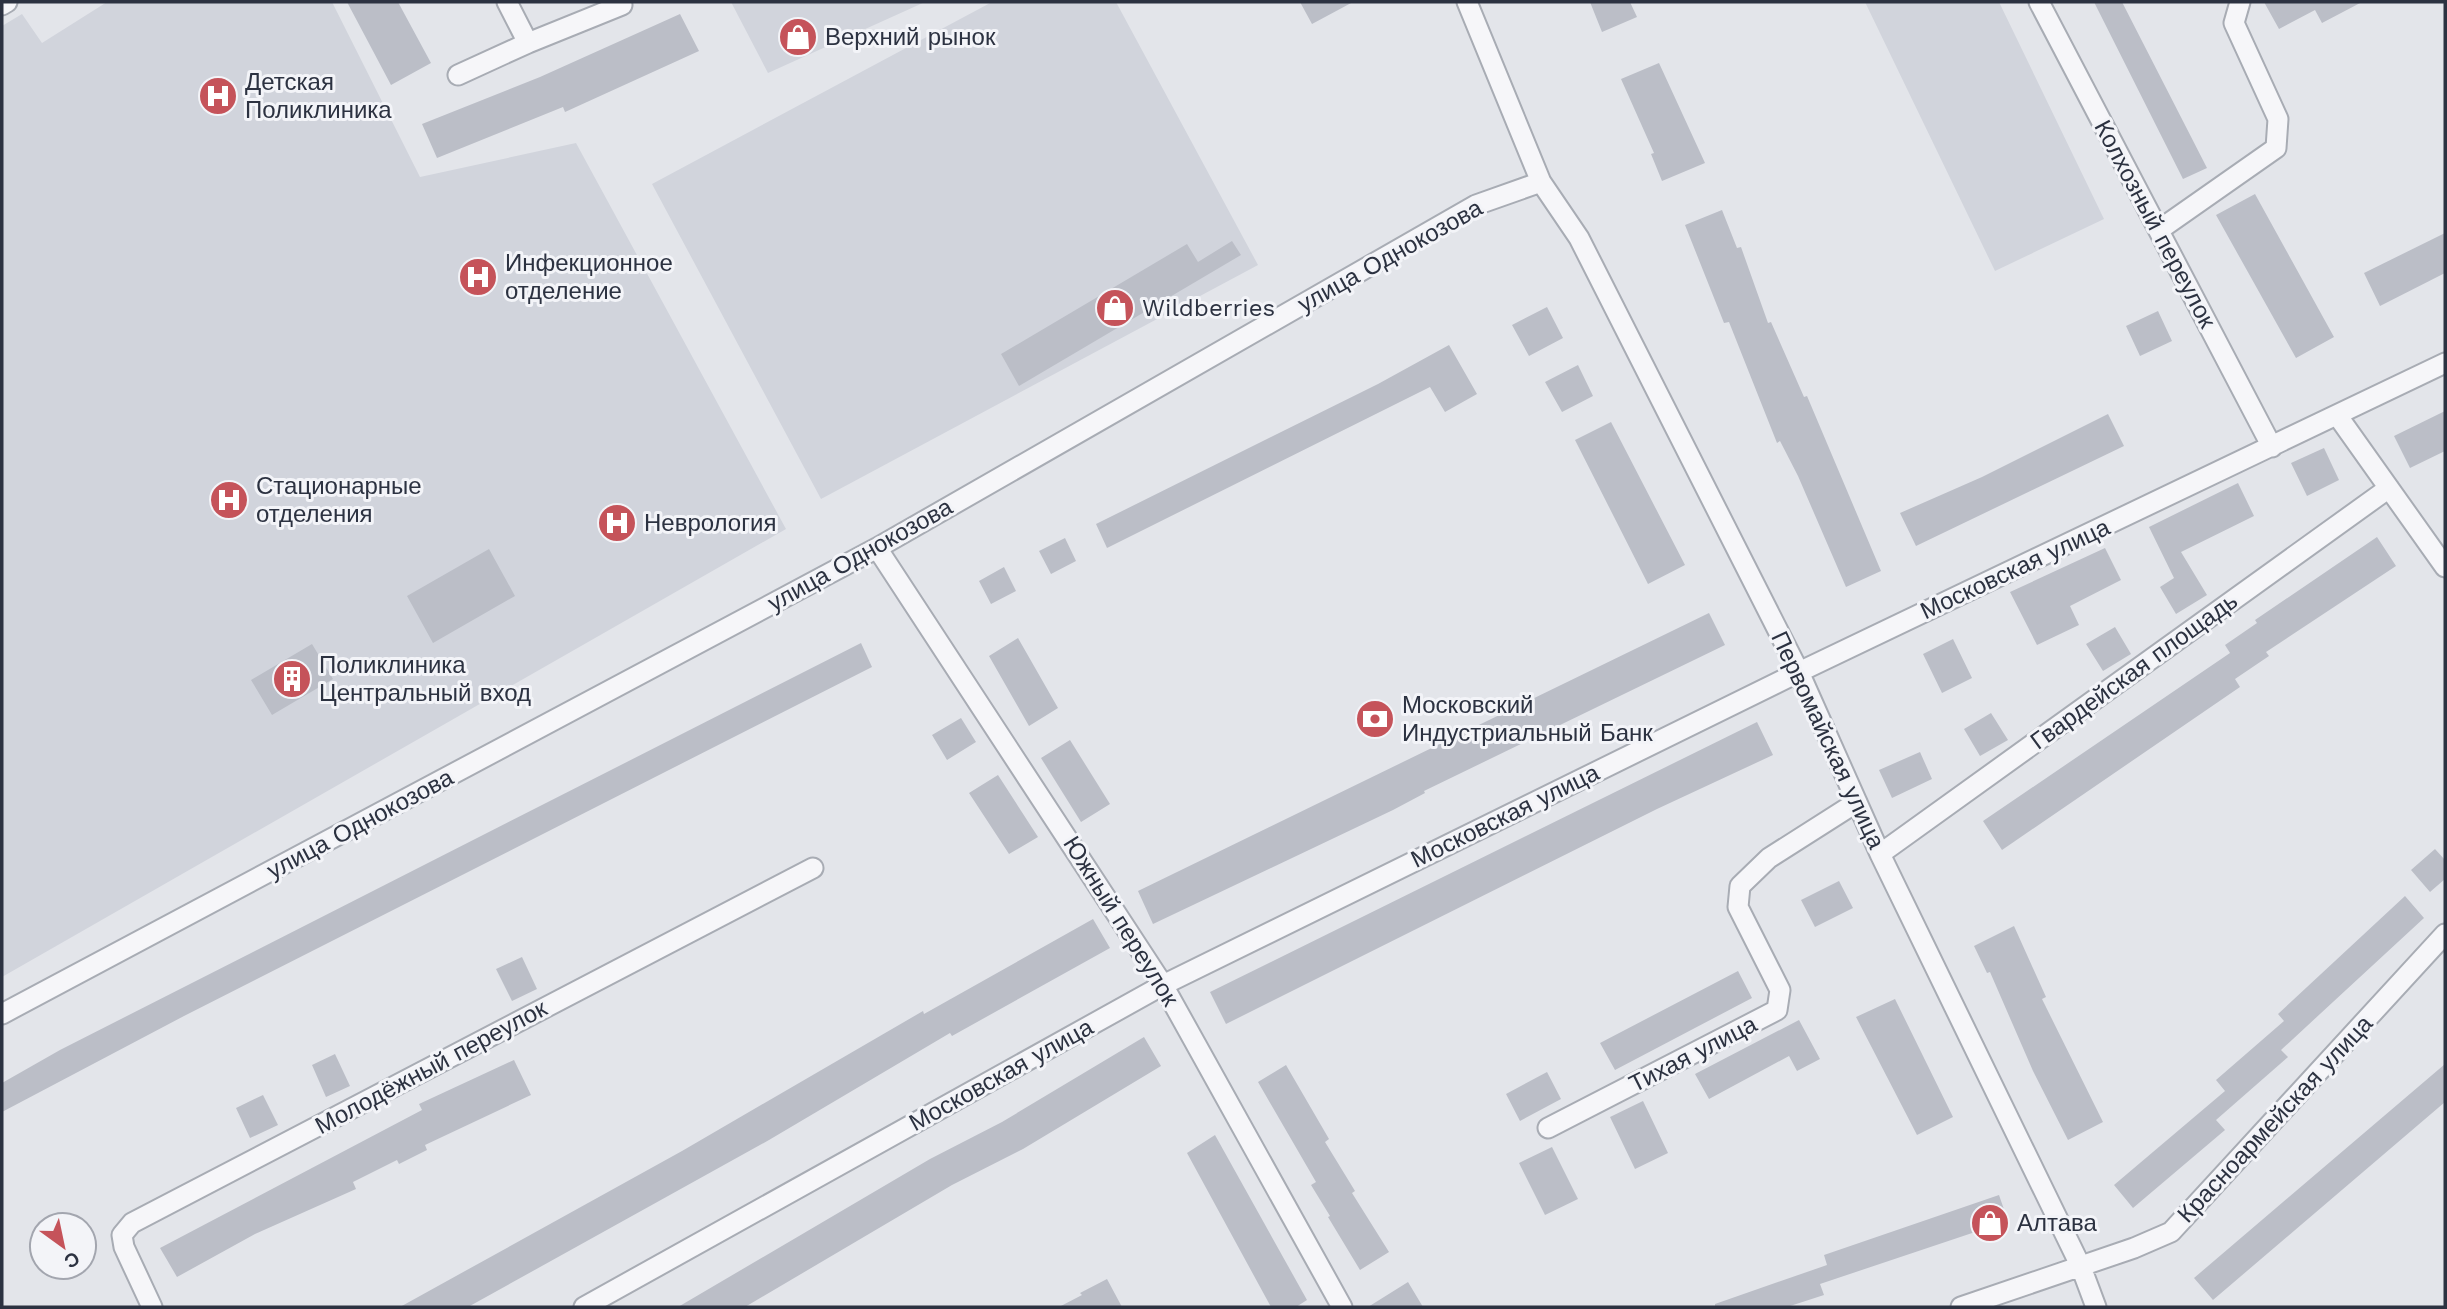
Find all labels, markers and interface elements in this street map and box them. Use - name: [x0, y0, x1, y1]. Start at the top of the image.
- shop icon: Верхний рынок: [777, 16, 819, 58]
- place label: Верхний рынок: [825, 23, 996, 51]
- place label: Детская Поликлиника: [245, 68, 392, 124]
- hospital icon: Детская Поликлиника: [197, 75, 239, 117]
- street label: Колхозный переулок: [2088, 115, 2222, 333]
- street label: улица Однокозова: [1293, 193, 1488, 318]
- place label: Инфекционное отделение: [505, 249, 673, 305]
- hospital icon: Инфекционное отделение: [457, 256, 499, 298]
- shop icon: Wildberries: [1094, 287, 1136, 329]
- place label: Wildberries: [1142, 294, 1275, 322]
- place label: Стационарные отделения: [256, 472, 422, 528]
- hospital icon: Стационарные отделения: [208, 479, 250, 521]
- street label: улица Однокозова: [763, 492, 958, 617]
- hospital icon: Неврология: [596, 502, 638, 544]
- place label: Неврология: [644, 509, 776, 537]
- street label: Московская улица: [1916, 513, 2115, 625]
- street label: Гвардейская площадь: [2025, 587, 2243, 755]
- street label: Первомайская улица: [1765, 627, 1891, 854]
- place label: Поликлиника Центральный вход: [319, 651, 531, 707]
- building icon: Поликлиника Центральный вход: [271, 658, 313, 700]
- place label: Московский Индустриальный Банк: [1402, 691, 1653, 747]
- bank icon: Московский Индустриальный Банк: [1354, 698, 1396, 740]
- street label: Московская улица: [1406, 758, 1604, 874]
- street label: улица Однокозова: [262, 763, 458, 885]
- street label: Южный переулок: [1058, 831, 1185, 1011]
- street label: Молодёжный переулок: [311, 994, 552, 1140]
- street label: Красноармейская улица: [2172, 1009, 2379, 1228]
- street label: Тихая улица: [1625, 1010, 1762, 1098]
- street label: Московская улица: [904, 1013, 1098, 1137]
- shop icon: Алтава: [1969, 1202, 2011, 1244]
- place label: Алтава: [2017, 1209, 2098, 1237]
- north arrow: [28, 1211, 98, 1281]
- text: С: [60, 1246, 84, 1273]

